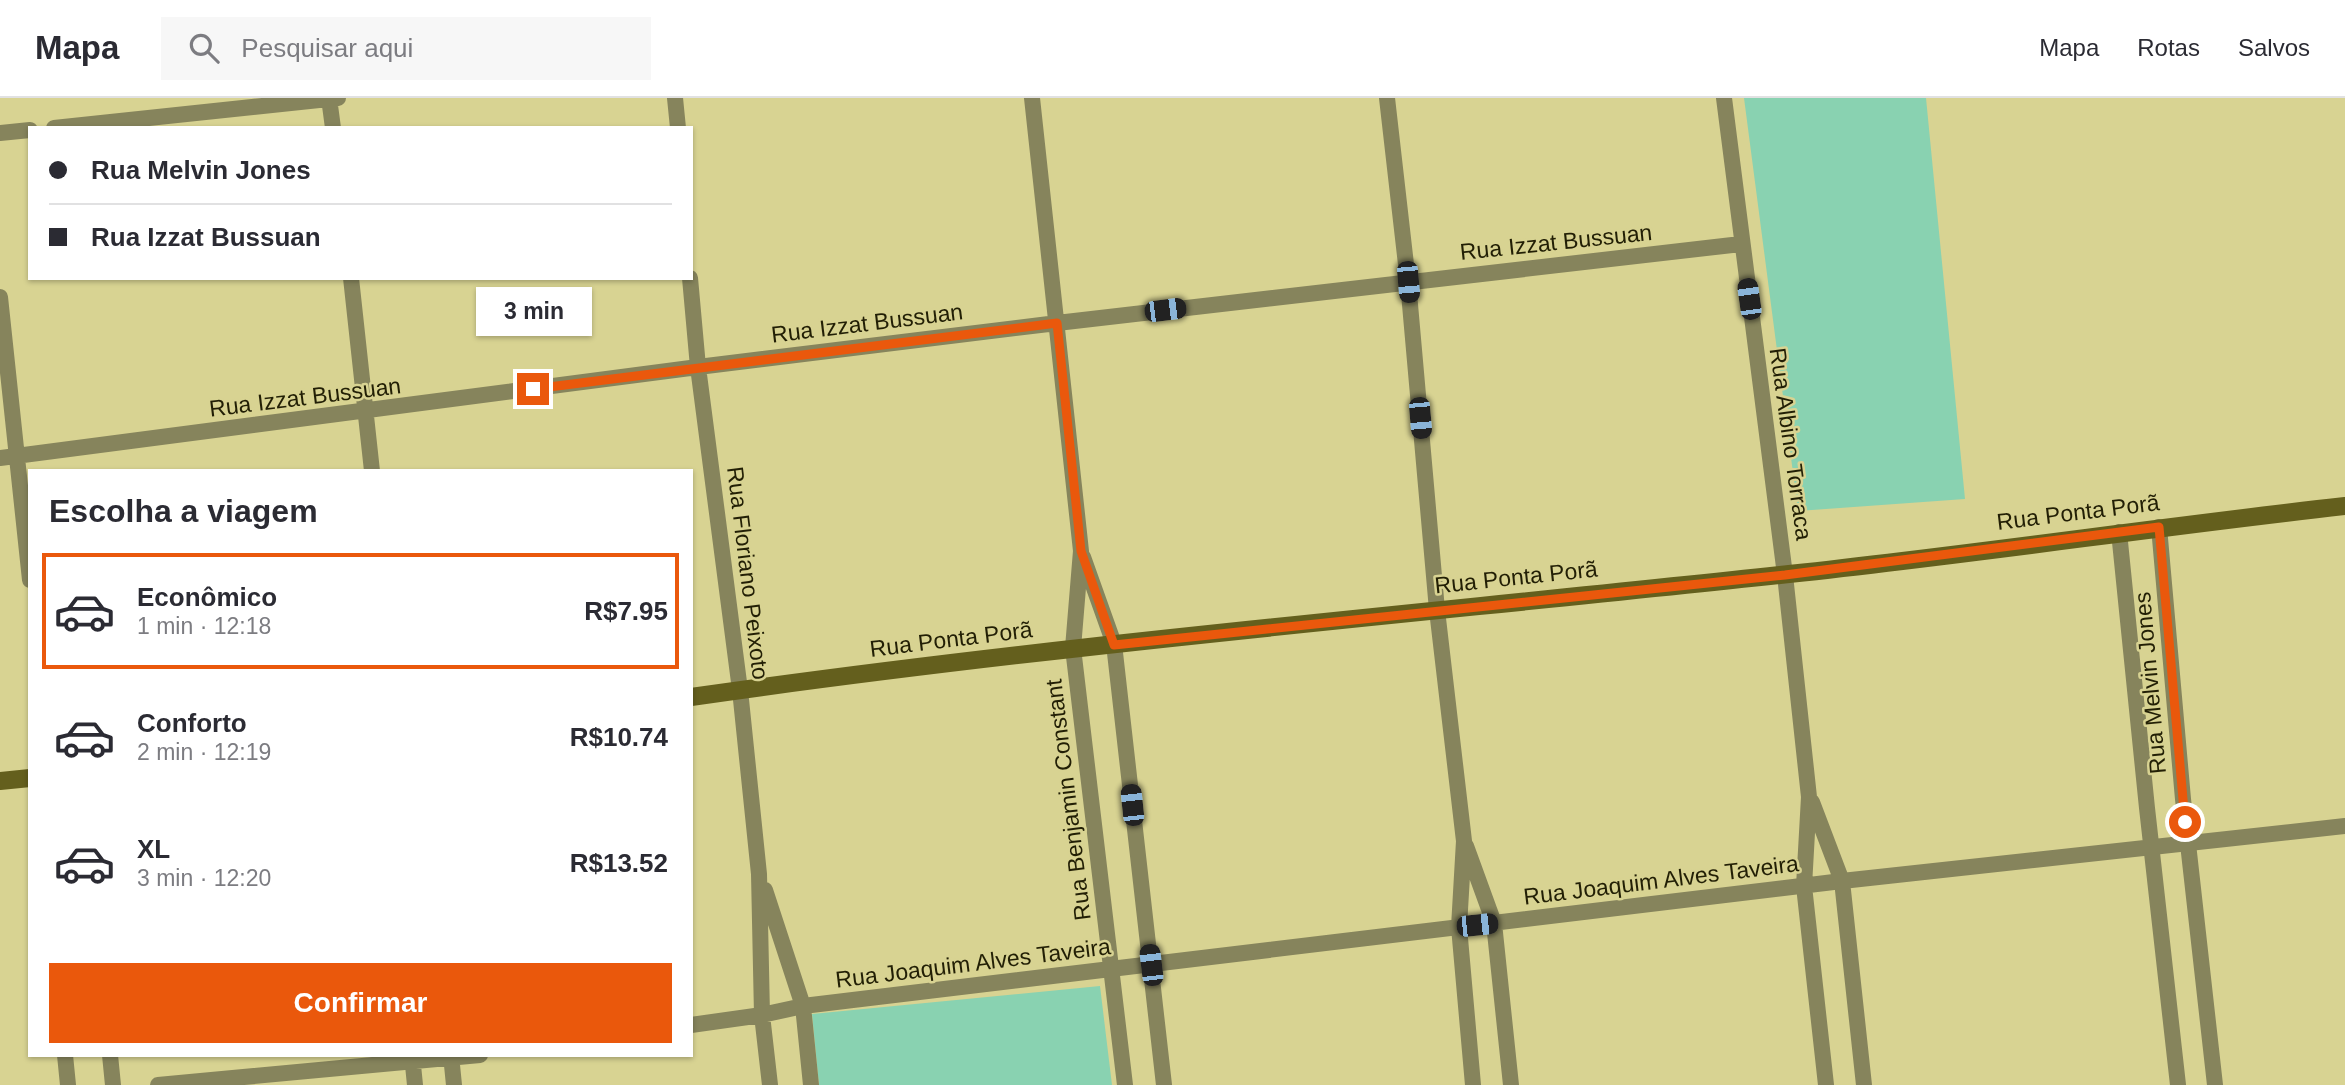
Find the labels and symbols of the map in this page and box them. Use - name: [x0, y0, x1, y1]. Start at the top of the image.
- street label: Rua Izzat Bussuan: [1459, 219, 1653, 265]
- car: [1396, 260, 1421, 304]
- car: [1736, 277, 1763, 321]
- callout: 3 min: [475, 288, 591, 336]
- car: [1143, 297, 1188, 323]
- street label: Rua Izzat Bussuan: [770, 298, 964, 348]
- street label: Rua Albino Torraca: [1765, 346, 1817, 542]
- street label: Rua Izzat Bussuan: [208, 372, 402, 422]
- route end: [517, 373, 549, 405]
- car: [1408, 396, 1433, 440]
- street label: Rua Floriano Peixoto: [722, 465, 774, 681]
- street label: Rua Ponta Porã: [1995, 489, 2161, 535]
- street label: Rua Ponta Porã: [1433, 555, 1599, 598]
- street label: Rua Melvin Jones: [2129, 591, 2171, 775]
- street label: Rua Ponta Porã: [868, 616, 1034, 662]
- street label: Rua Benjamin Constant: [1040, 677, 1096, 922]
- car: [1120, 783, 1145, 827]
- route start: [2169, 806, 2201, 838]
- street label: Rua Joaquim Alves Taveira: [1522, 850, 1800, 910]
- car: [1456, 912, 1499, 938]
- street label: Rua Joaquim Alves Taveira: [834, 933, 1112, 993]
- car: [1139, 943, 1164, 987]

